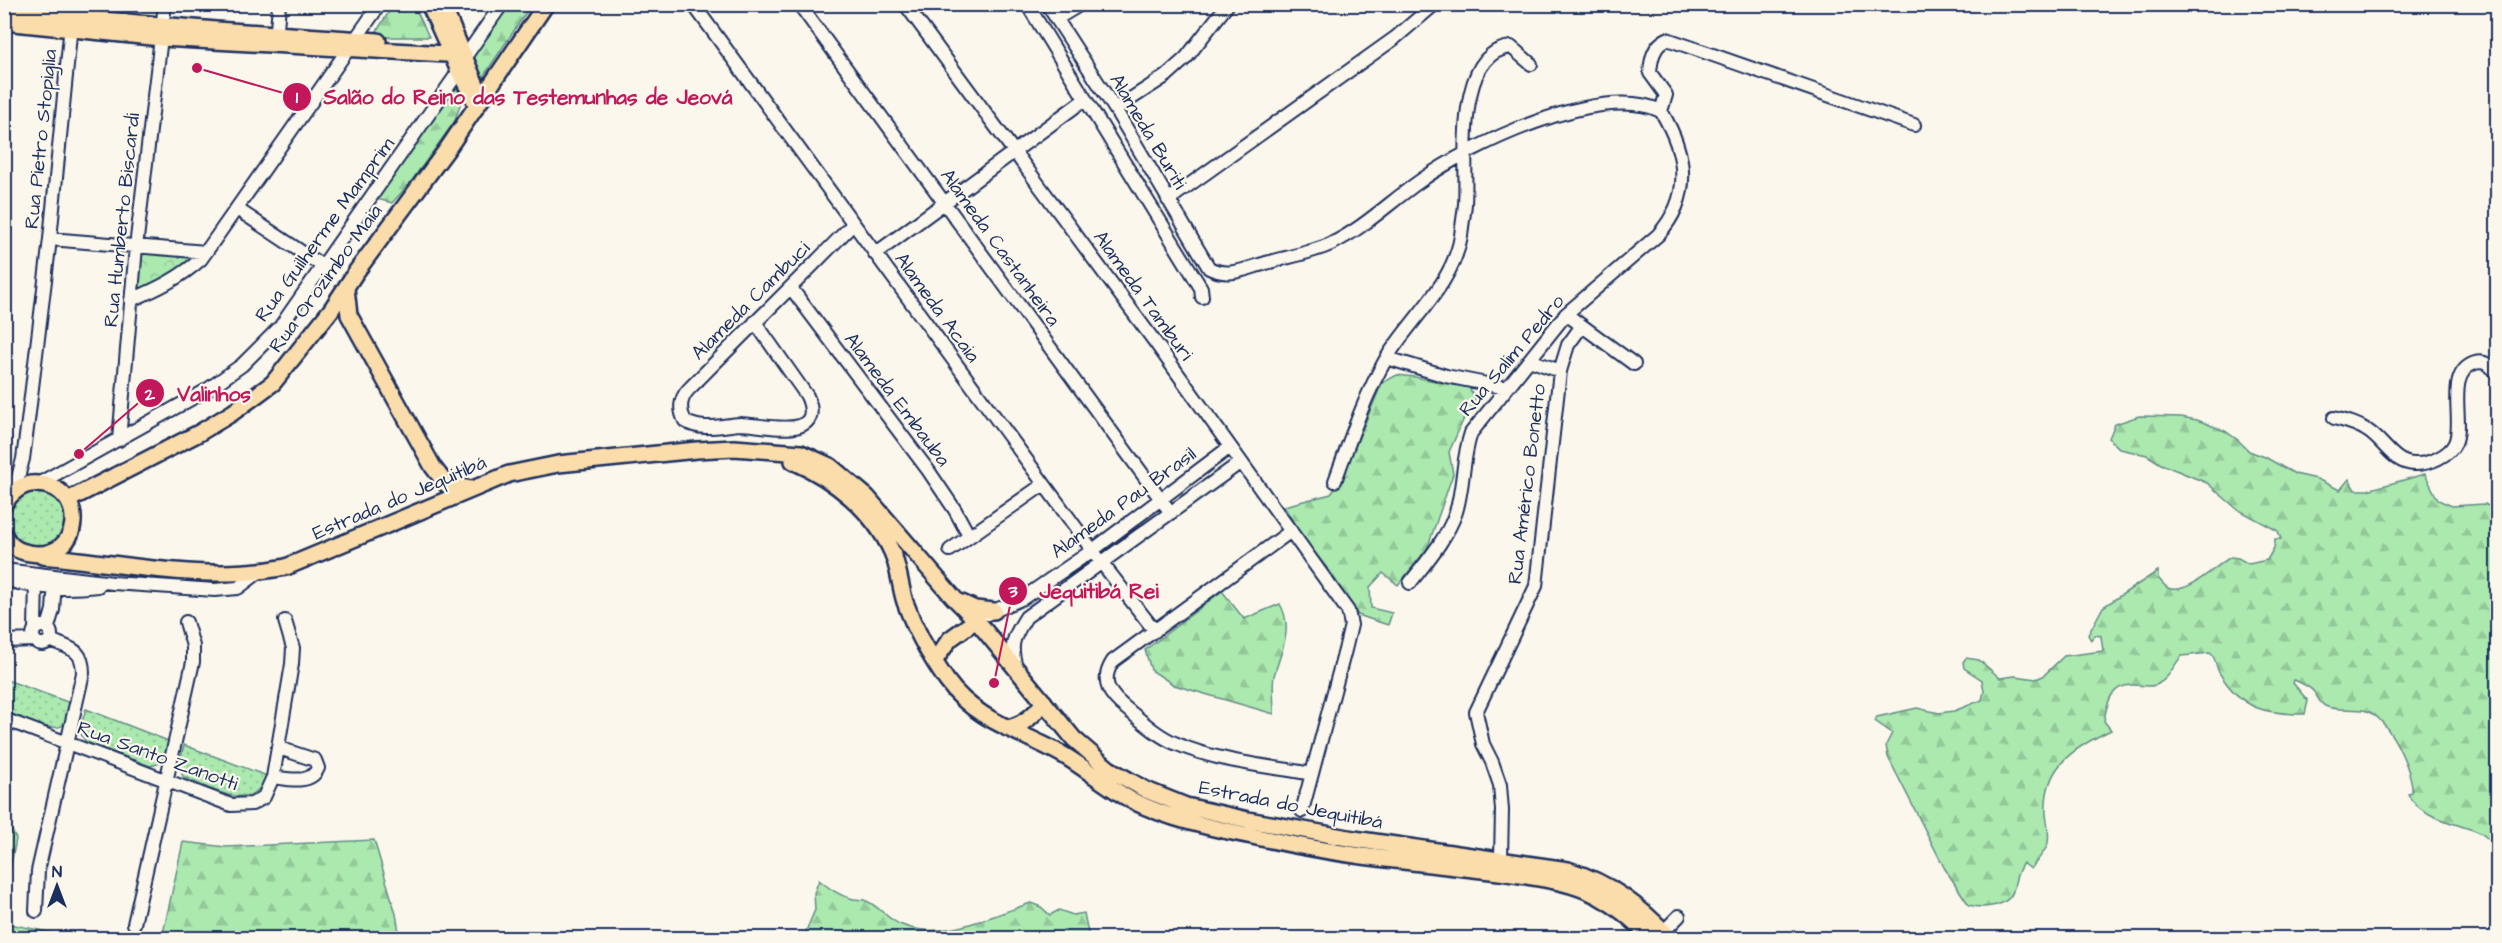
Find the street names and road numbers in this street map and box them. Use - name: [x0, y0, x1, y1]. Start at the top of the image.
- street label: Rua Pietro Stopiglia: [18, 48, 65, 230]
- street label: Alameda Buriti: [1103, 68, 1194, 195]
- street label: Rua Humberto Biscardi: [97, 112, 147, 329]
- street label: Rua Guilherme Mamprim: [248, 131, 402, 328]
- street label: Alameda Castanheira: [933, 163, 1067, 332]
- street label: Rua Orozimbo Maia: [262, 199, 389, 358]
- street label: Alameda Tamburi: [1086, 225, 1200, 366]
- street label: Alameda Cambuci: [685, 235, 816, 366]
- street label: Alameda Acaia: [888, 247, 987, 368]
- street label: Rua Salim Pedro: [1452, 289, 1571, 423]
- street label: Alameda Embauba: [837, 327, 957, 472]
- street label: Rua Américo Bonetto: [1501, 382, 1553, 586]
- street label: Alameda Pau Brasil: [1045, 440, 1202, 565]
- street label: Estrada do Jequitibá: [308, 449, 491, 547]
- street label: Rua Santo Zanotti: [73, 714, 242, 798]
- street label: Estrada do Jequitibá: [1197, 773, 1385, 837]

